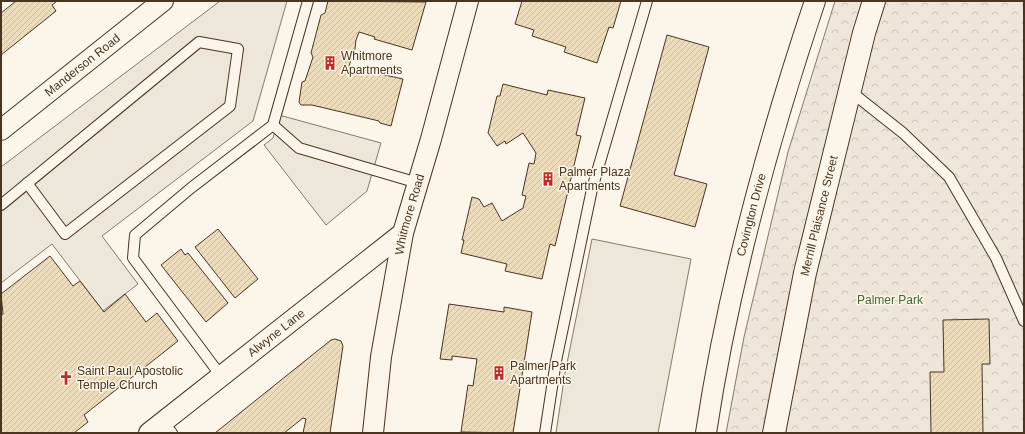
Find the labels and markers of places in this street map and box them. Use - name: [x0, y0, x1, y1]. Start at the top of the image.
- place label: Whitmore Apartments: [341, 49, 402, 77]
- building icon: Whitmore Apartments: [322, 55, 338, 71]
- place label: Palmer Plaza Apartments: [559, 165, 631, 193]
- building icon: Palmer Plaza Apartments: [540, 171, 556, 187]
- place label: Palmer Park Apartments: [510, 359, 577, 387]
- place label: Saint Paul Apostolic Temple Church: [77, 364, 183, 392]
- building icon: Palmer Park Apartments: [491, 365, 507, 381]
- church icon: Saint Paul Apostolic Temple Church: [58, 370, 74, 386]

